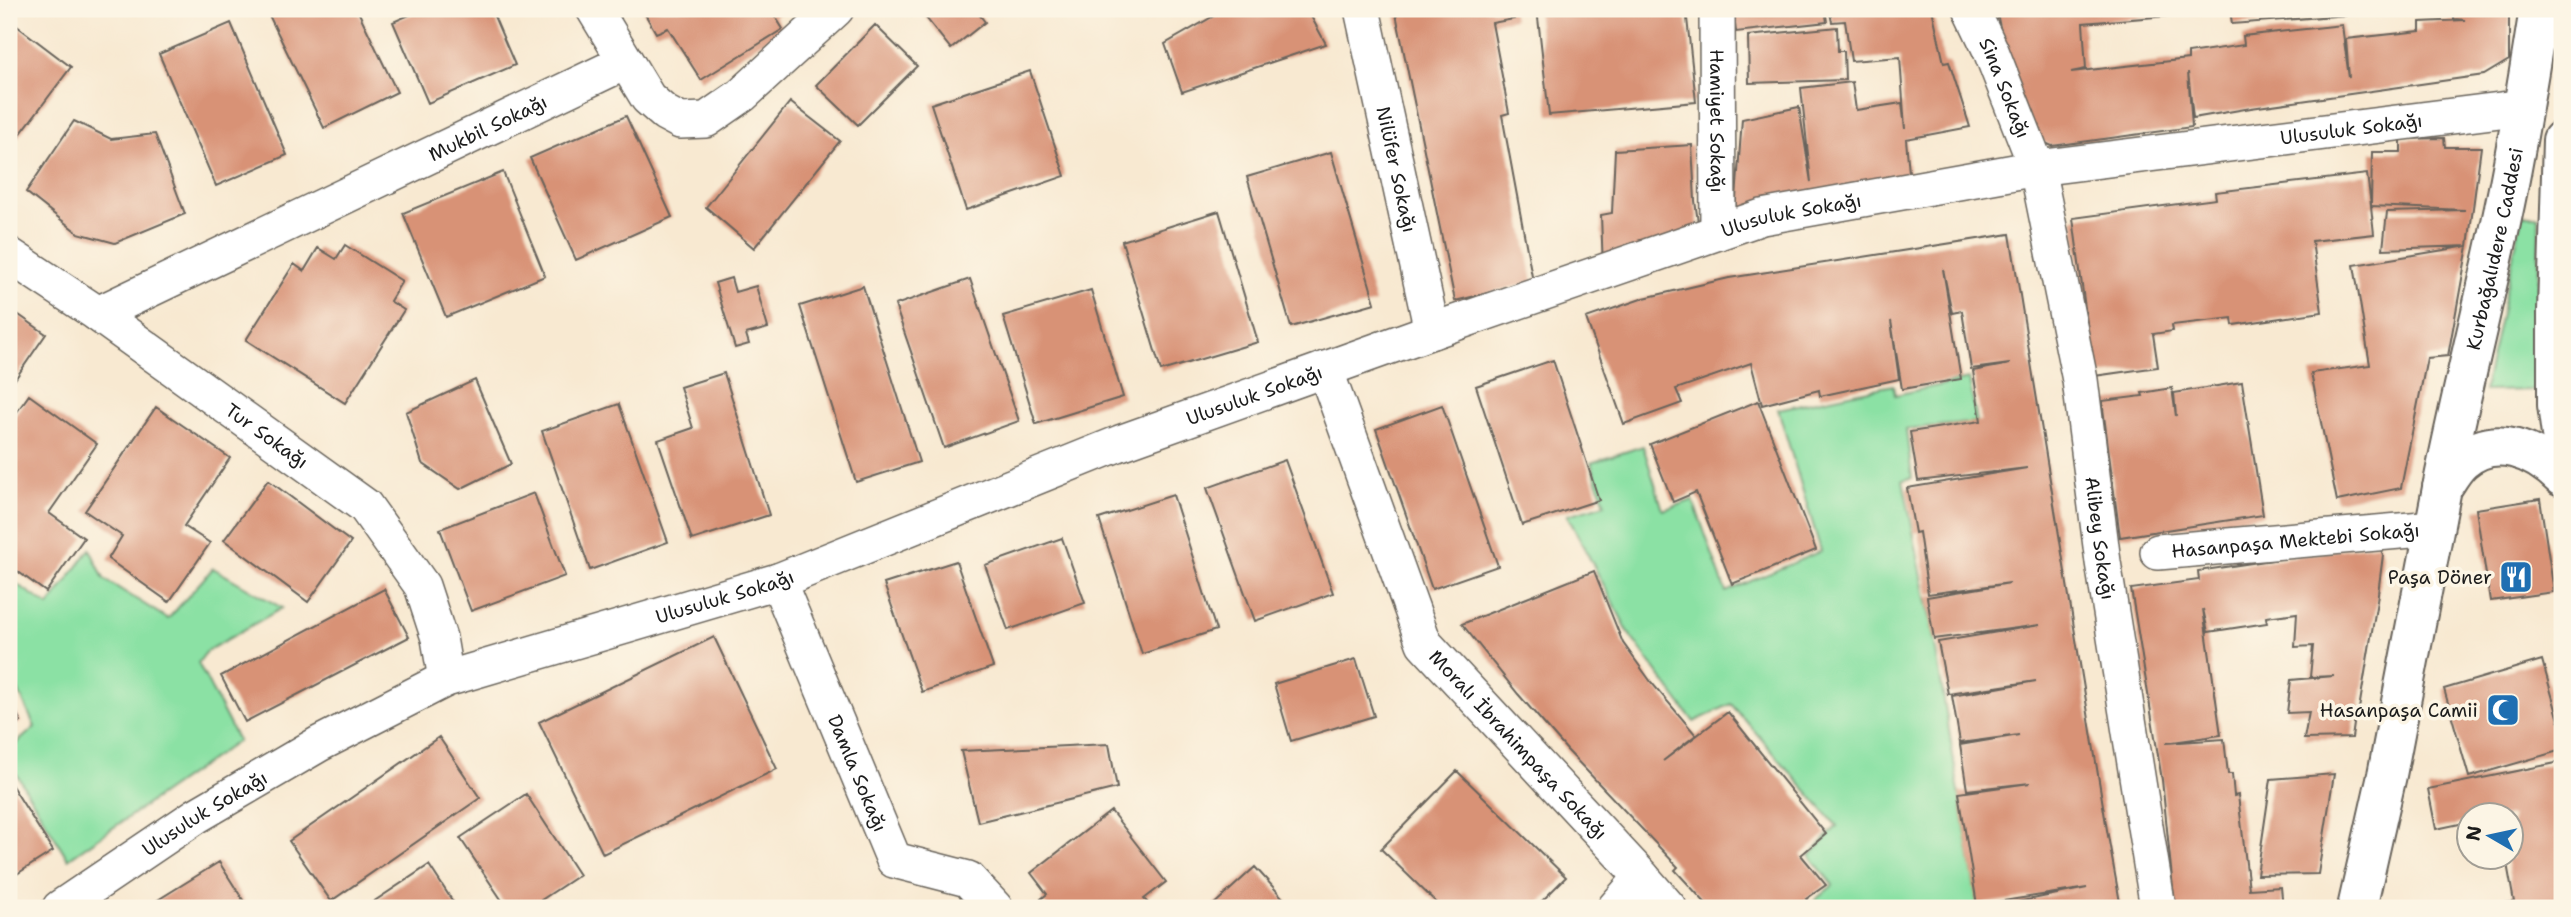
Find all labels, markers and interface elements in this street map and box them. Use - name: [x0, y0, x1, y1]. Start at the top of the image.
- street label: Sina Sokağı: [1974, 33, 2036, 142]
- street label: Hamiyet Sokağı: [1705, 49, 1730, 193]
- street label: Mukbil Sokağı: [424, 89, 551, 167]
- street label: Nilüfer Sokağı: [1371, 104, 1423, 235]
- street label: Ulusuluk Sokağı: [2279, 107, 2424, 150]
- street label: Kurbağalıdere Caddesi: [2460, 145, 2528, 352]
- street label: Ulusuluk Sokağı: [1718, 187, 1863, 243]
- street label: Ulusuluk Sokağı: [1183, 359, 1326, 431]
- street label: Tur Sokağı: [221, 397, 313, 474]
- street label: Alibey Sokağı: [2080, 475, 2121, 602]
- street label: Hasanpaşa Mektebi Sokağı: [2170, 517, 2421, 563]
- restaurant icon: Paşa Döner: [2497, 558, 2535, 596]
- street label: Ulusuluk Sokağı: [653, 563, 798, 629]
- place label: Paşa Döner: [2388, 565, 2492, 590]
- street label: Moralı İbrahimpaşa Sokağı: [1424, 644, 1613, 845]
- mosque icon: Hasanpaşa Camii: [2484, 691, 2522, 729]
- place label: Hasanpaşa Camii: [2320, 698, 2478, 723]
- street label: Damla Sokağı: [822, 711, 893, 835]
- street label: Ulusuluk Sokağı: [137, 765, 272, 862]
- north arrow: [2456, 802, 2526, 872]
- text: N: [2460, 824, 2487, 843]

